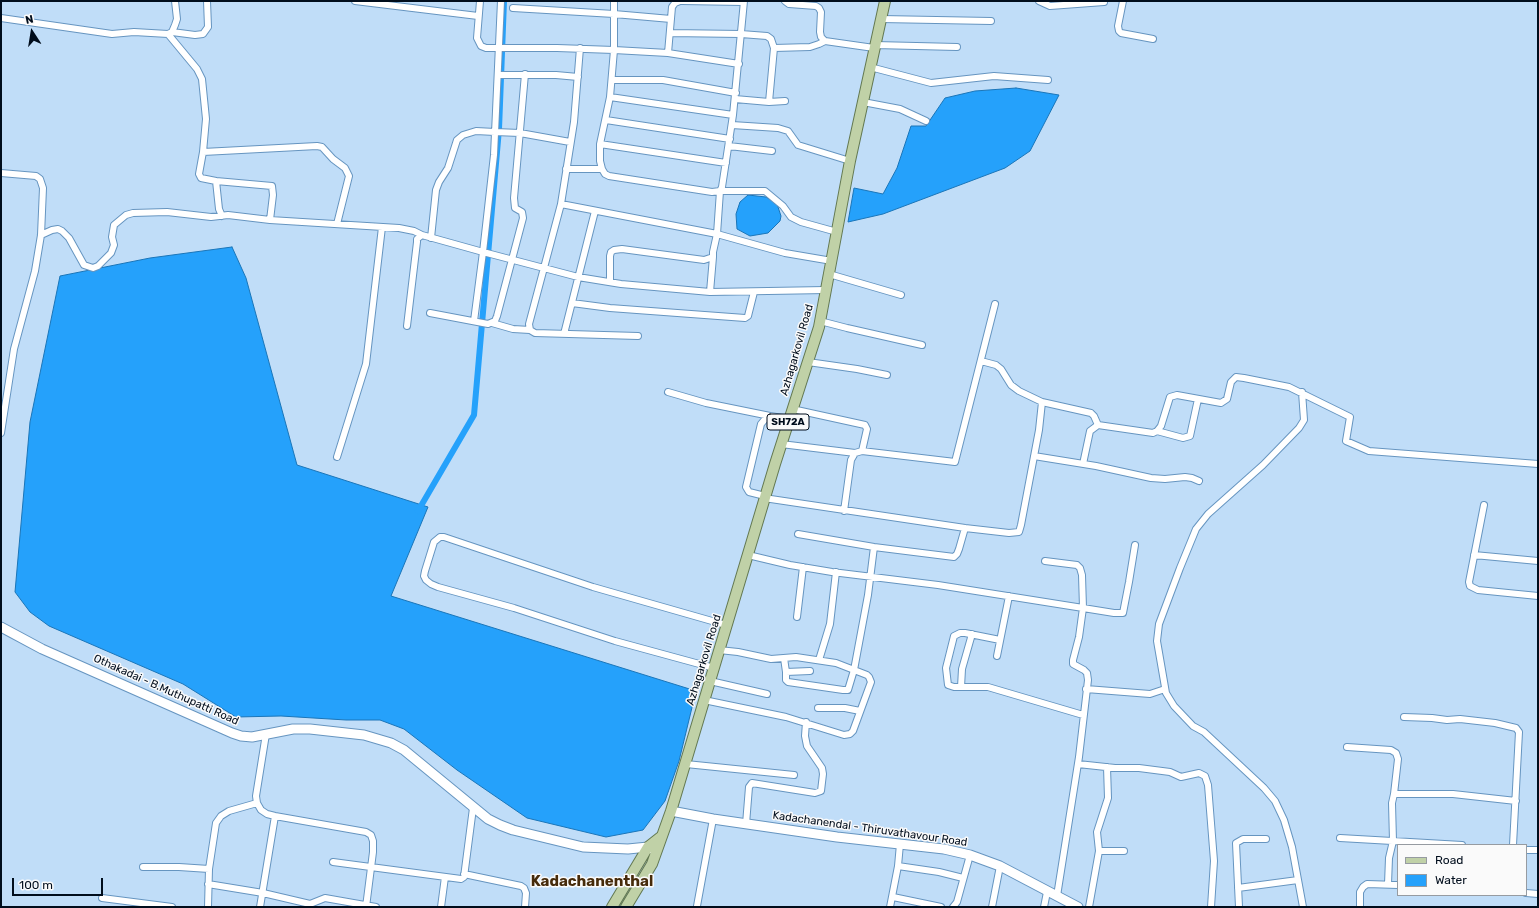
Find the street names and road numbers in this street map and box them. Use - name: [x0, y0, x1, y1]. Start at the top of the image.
- street label: Azhagarkovil Road: [778, 303, 816, 397]
- road number: SH72A: [767, 414, 809, 430]
- street label: Azhagarkovil Road: [684, 613, 724, 707]
- street label: Othakadai - B.Muthupatti Road: [91, 652, 241, 728]
- street label: Kadachanendal - Thiruvathavour Road: [772, 809, 968, 849]

